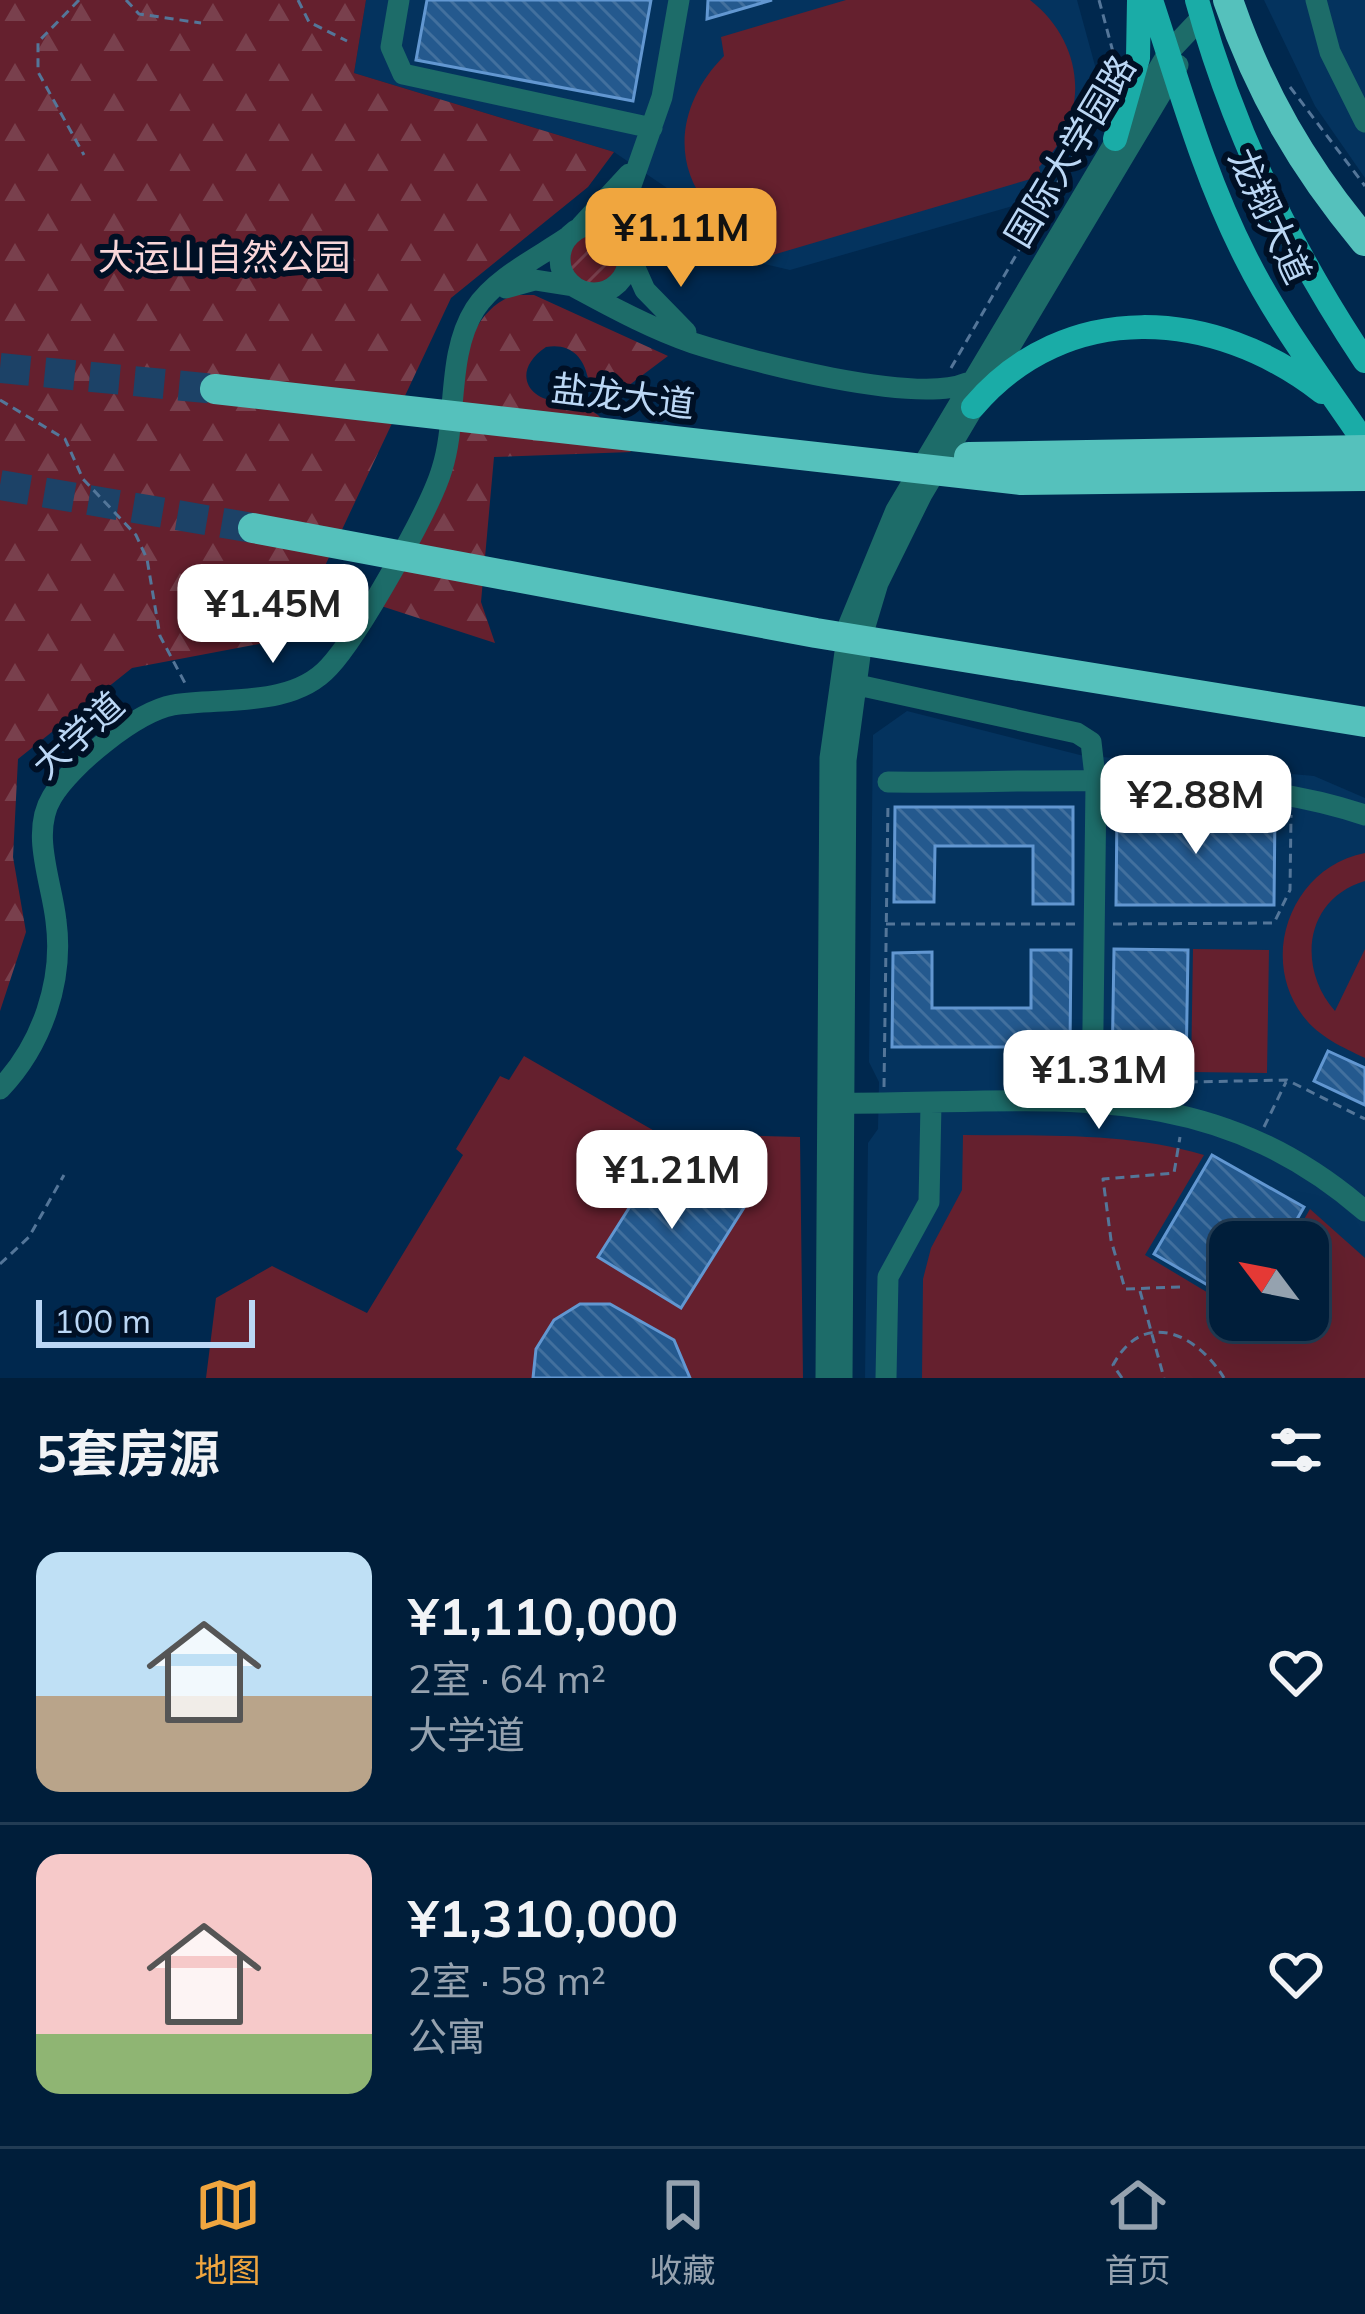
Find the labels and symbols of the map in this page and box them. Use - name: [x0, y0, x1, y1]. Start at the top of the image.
- street label: 国际大学园路: [995, 47, 1144, 255]
- street label: 龙翔大道: [1220, 141, 1321, 291]
- pin: ¥1.11M: [583, 188, 779, 290]
- park label: 大运山自然公园: [98, 234, 350, 279]
- street label: 盐龙大道: [549, 364, 697, 427]
- pin: ¥1.45M: [175, 564, 371, 666]
- street label: 大学道: [22, 682, 133, 787]
- pin: ¥2.88M: [1098, 755, 1294, 857]
- pin: ¥1.31M: [1001, 1030, 1197, 1132]
- pin: ¥1.21M: [574, 1130, 770, 1232]
- north arrow: [1209, 1221, 1329, 1341]
- scale bar: [36, 1294, 255, 1347]

